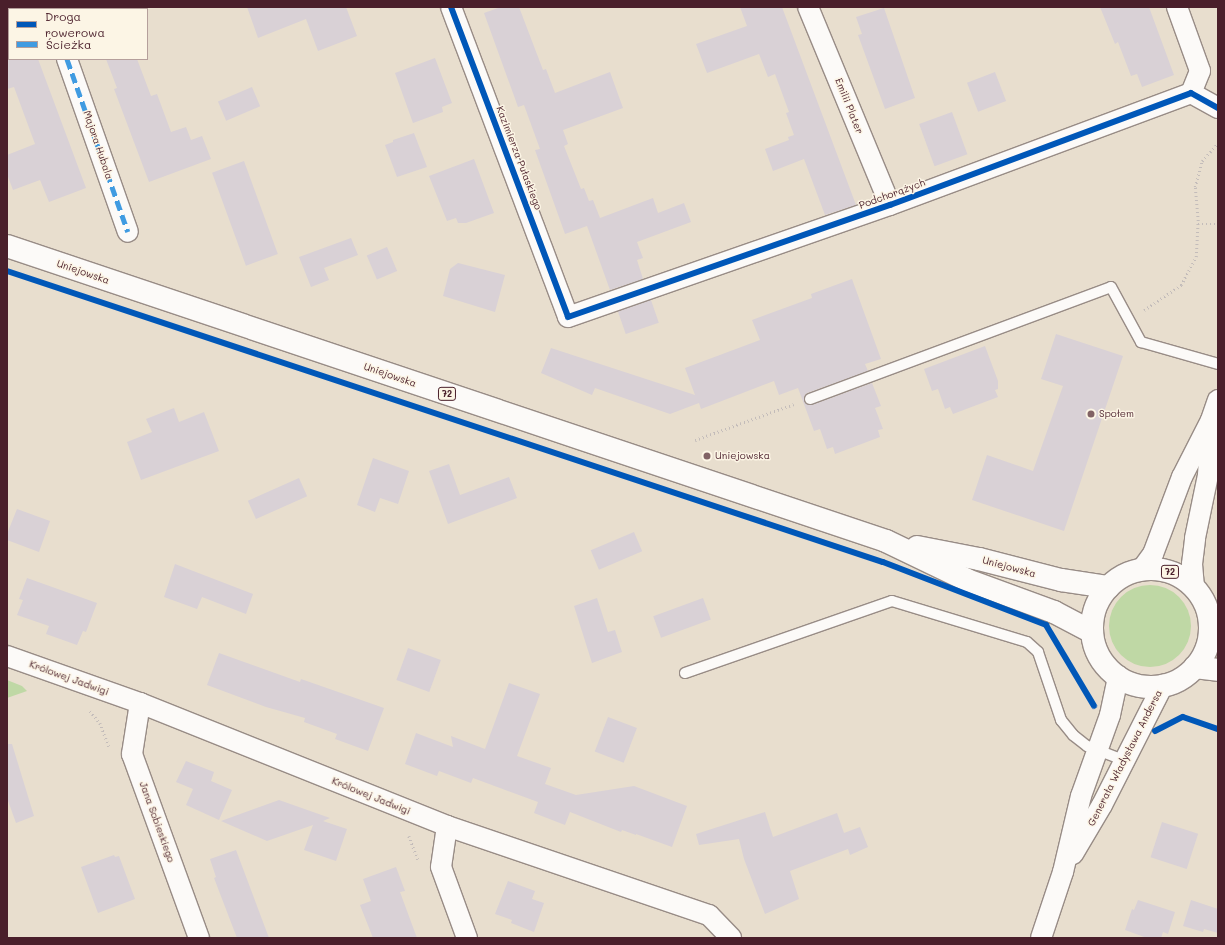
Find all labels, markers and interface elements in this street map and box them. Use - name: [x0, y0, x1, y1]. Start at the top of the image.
- legend: [8, 8, 148, 60]
- text: Droga rowerowa: [45, 8, 105, 40]
- text: Ścieżka: [46, 36, 91, 52]
- street label: Emilii Plater: [832, 76, 866, 136]
- street label: Kazimierza Pułaskiego: [494, 104, 544, 212]
- street label: Majora Hubala: [81, 109, 115, 181]
- street label: Podchorążych: [857, 176, 927, 212]
- street label: Uniejowska: [55, 257, 111, 287]
- street label: Uniejowska: [362, 360, 418, 390]
- road number: 72: [437, 387, 457, 401]
- place label: Społem: [1099, 408, 1134, 420]
- marker: Społem: [1086, 409, 1096, 419]
- place label: Uniejowska: [715, 450, 770, 462]
- marker: Uniejowska: [702, 451, 712, 461]
- street label: Uniejowska: [981, 554, 1037, 580]
- road number: 72: [1160, 565, 1180, 579]
- street label: Królowej Jadwigi: [28, 658, 110, 698]
- street label: Generała Władysława Andersa: [1085, 688, 1165, 828]
- street label: Królowej Jadwigi: [330, 775, 412, 817]
- street label: Jana Sobieskiego: [137, 780, 177, 864]

